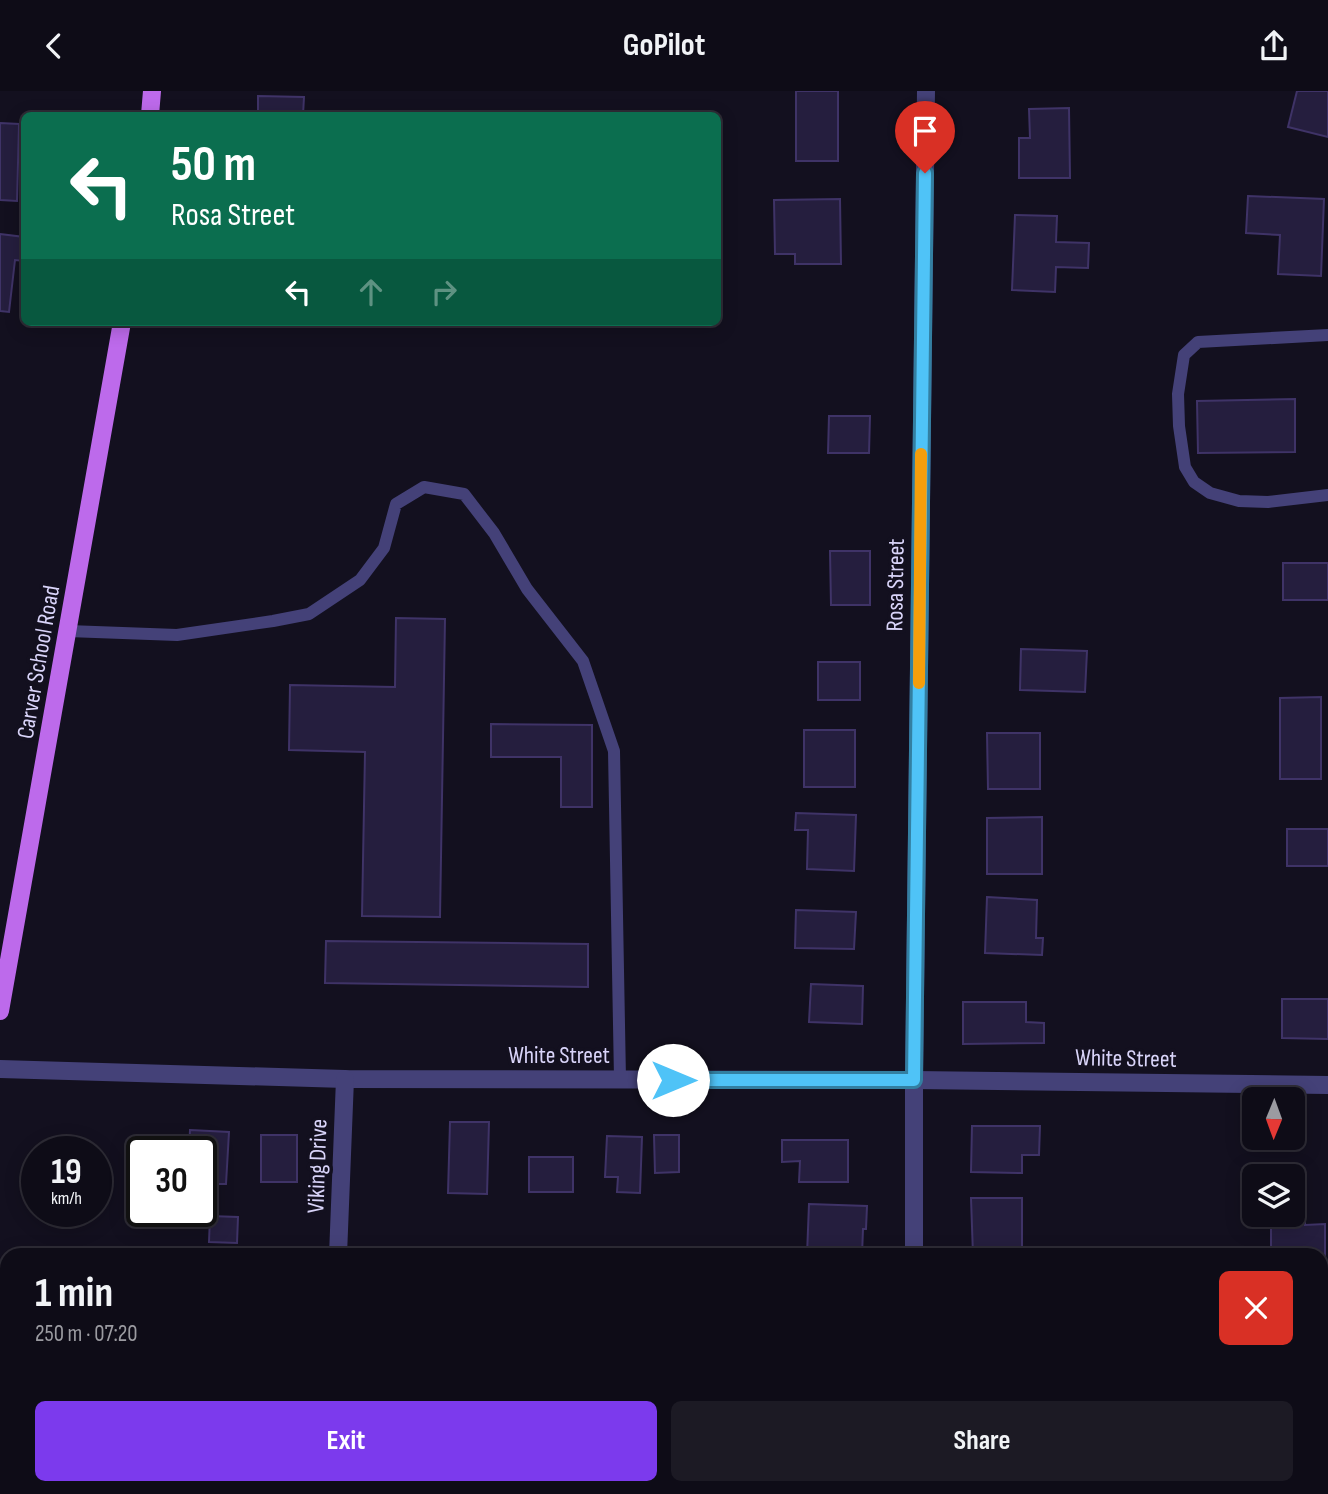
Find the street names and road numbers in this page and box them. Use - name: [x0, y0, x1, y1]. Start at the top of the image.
- street label: Rosa Street: [880, 538, 911, 632]
- street label: Carver School Road: [11, 583, 66, 741]
- street label: White Street: [508, 1041, 610, 1070]
- street label: White Street: [1075, 1043, 1177, 1074]
- street label: Viking Drive: [301, 1118, 334, 1214]

